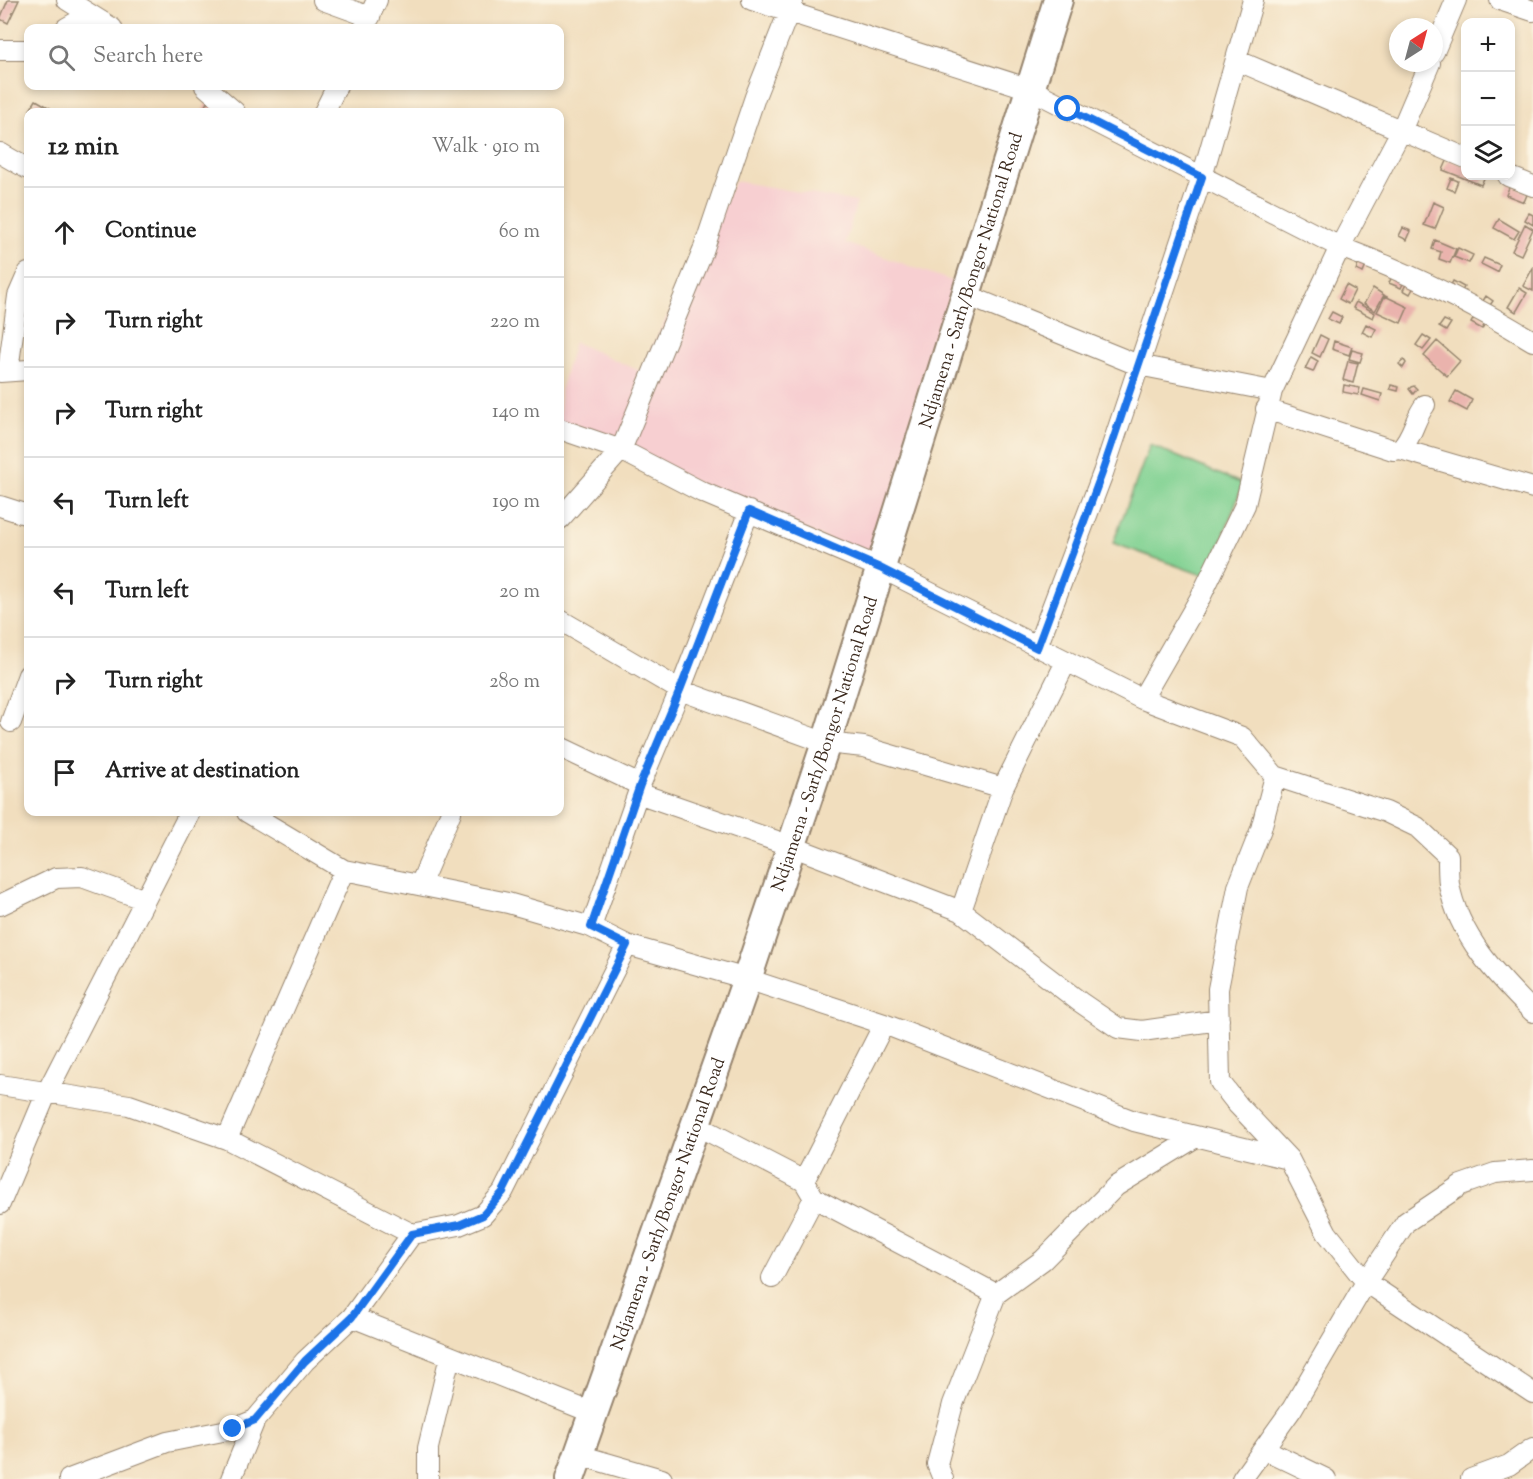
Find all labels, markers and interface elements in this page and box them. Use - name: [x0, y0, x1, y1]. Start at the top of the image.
- north arrow: [1389, 18, 1443, 72]
- map controls: [1461, 18, 1515, 180]
- button: +: [1461, 18, 1515, 72]
- search box: [24, 24, 564, 90]
- icon: search: [45, 41, 78, 74]
- text: Search here: [93, 41, 203, 73]
- button: −: [1461, 72, 1515, 126]
- route start: [1054, 95, 1080, 121]
- button: layers: [1461, 126, 1515, 180]
- text: 12 min: [48, 129, 119, 166]
- street label: Ndjamena - Sarh/Bongor National Road: [914, 130, 1031, 432]
- text: Walk · 910 m: [432, 133, 540, 162]
- icon: ahead: [48, 216, 81, 249]
- text: Continue: [105, 216, 196, 248]
- text: 60 m: [499, 218, 540, 247]
- icon: right: [48, 306, 81, 339]
- text: Turn right: [105, 306, 202, 338]
- text: 220 m: [490, 308, 540, 337]
- icon: right: [48, 396, 81, 429]
- text: Turn right: [105, 396, 202, 428]
- text: 140 m: [492, 398, 540, 427]
- icon: left: [48, 486, 81, 519]
- text: Turn left: [105, 486, 188, 518]
- text: 190 m: [492, 488, 540, 517]
- icon: left: [48, 576, 81, 609]
- text: Turn left: [105, 576, 188, 608]
- text: 20 m: [499, 578, 540, 607]
- street label: Ndjamena - Sarh/Bongor National Road: [766, 593, 886, 895]
- icon: right: [48, 666, 81, 699]
- text: Turn right: [105, 666, 202, 698]
- text: 280 m: [489, 668, 540, 697]
- icon: arrive: [48, 756, 81, 789]
- text: Arrive at destination: [105, 756, 300, 788]
- street label: Ndjamena - Sarh/Bongor National Road: [606, 1054, 733, 1354]
- route end: [219, 1415, 245, 1441]

